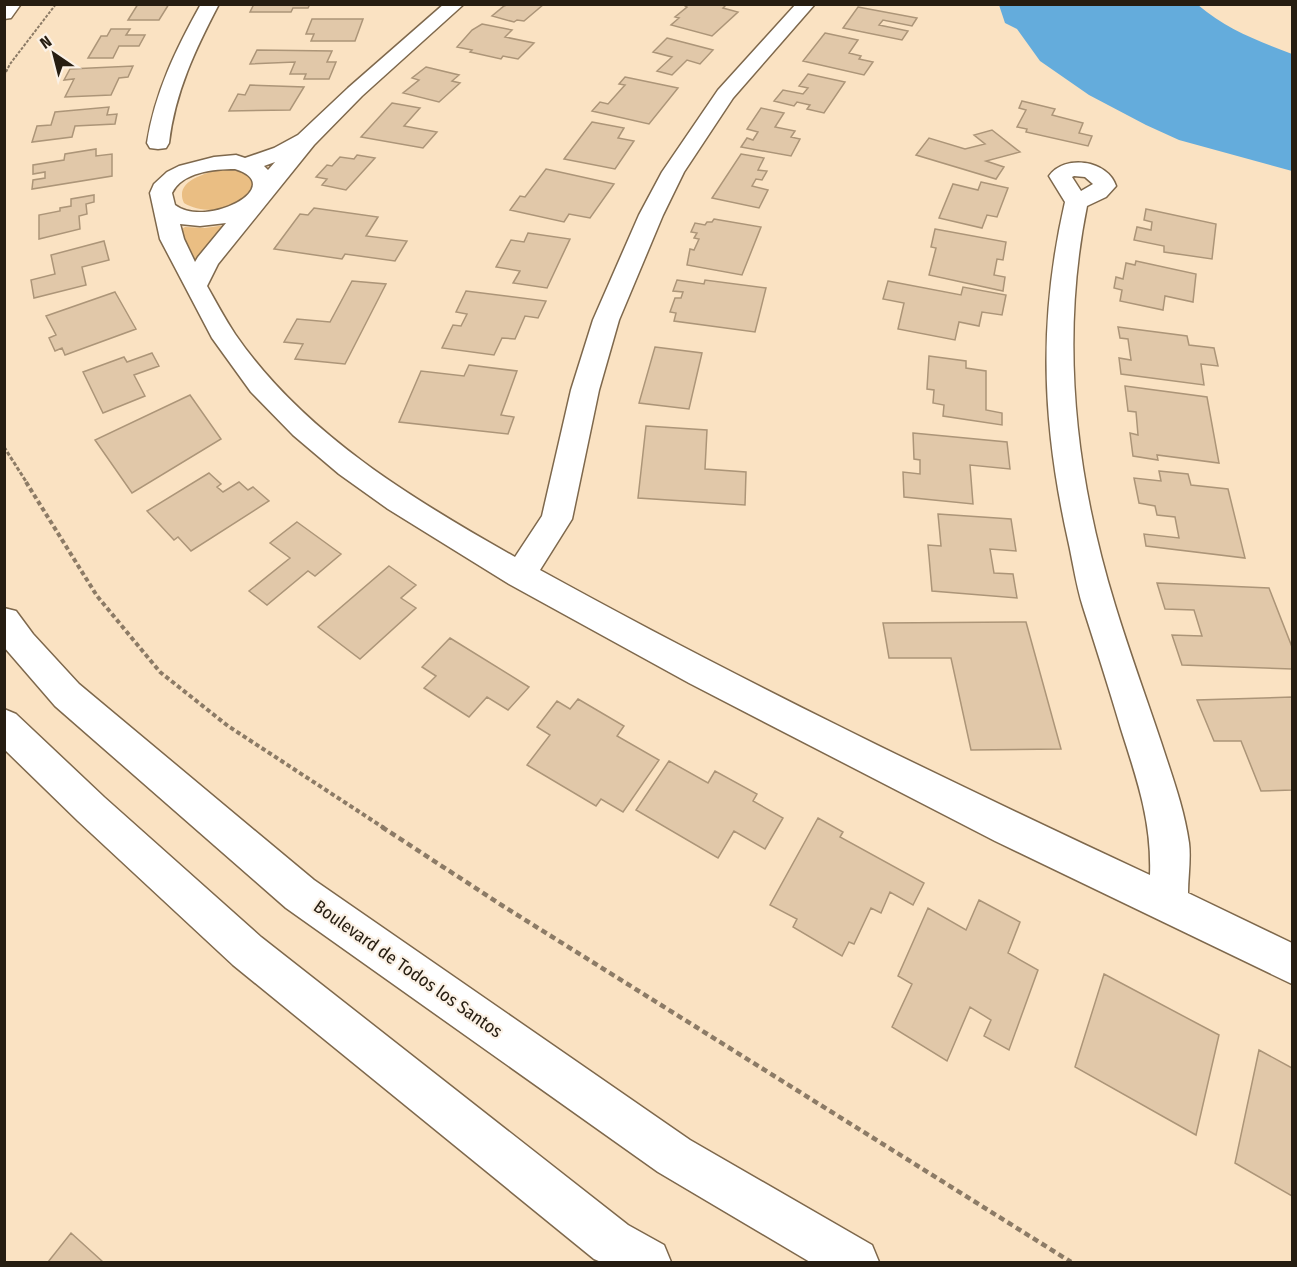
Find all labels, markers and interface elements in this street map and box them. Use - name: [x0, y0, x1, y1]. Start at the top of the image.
- north arrow: [24, 24, 84, 84]
- text: N: [36, 32, 55, 53]
- street label: Boulevard de Todos los Santos: [309, 895, 507, 1043]

